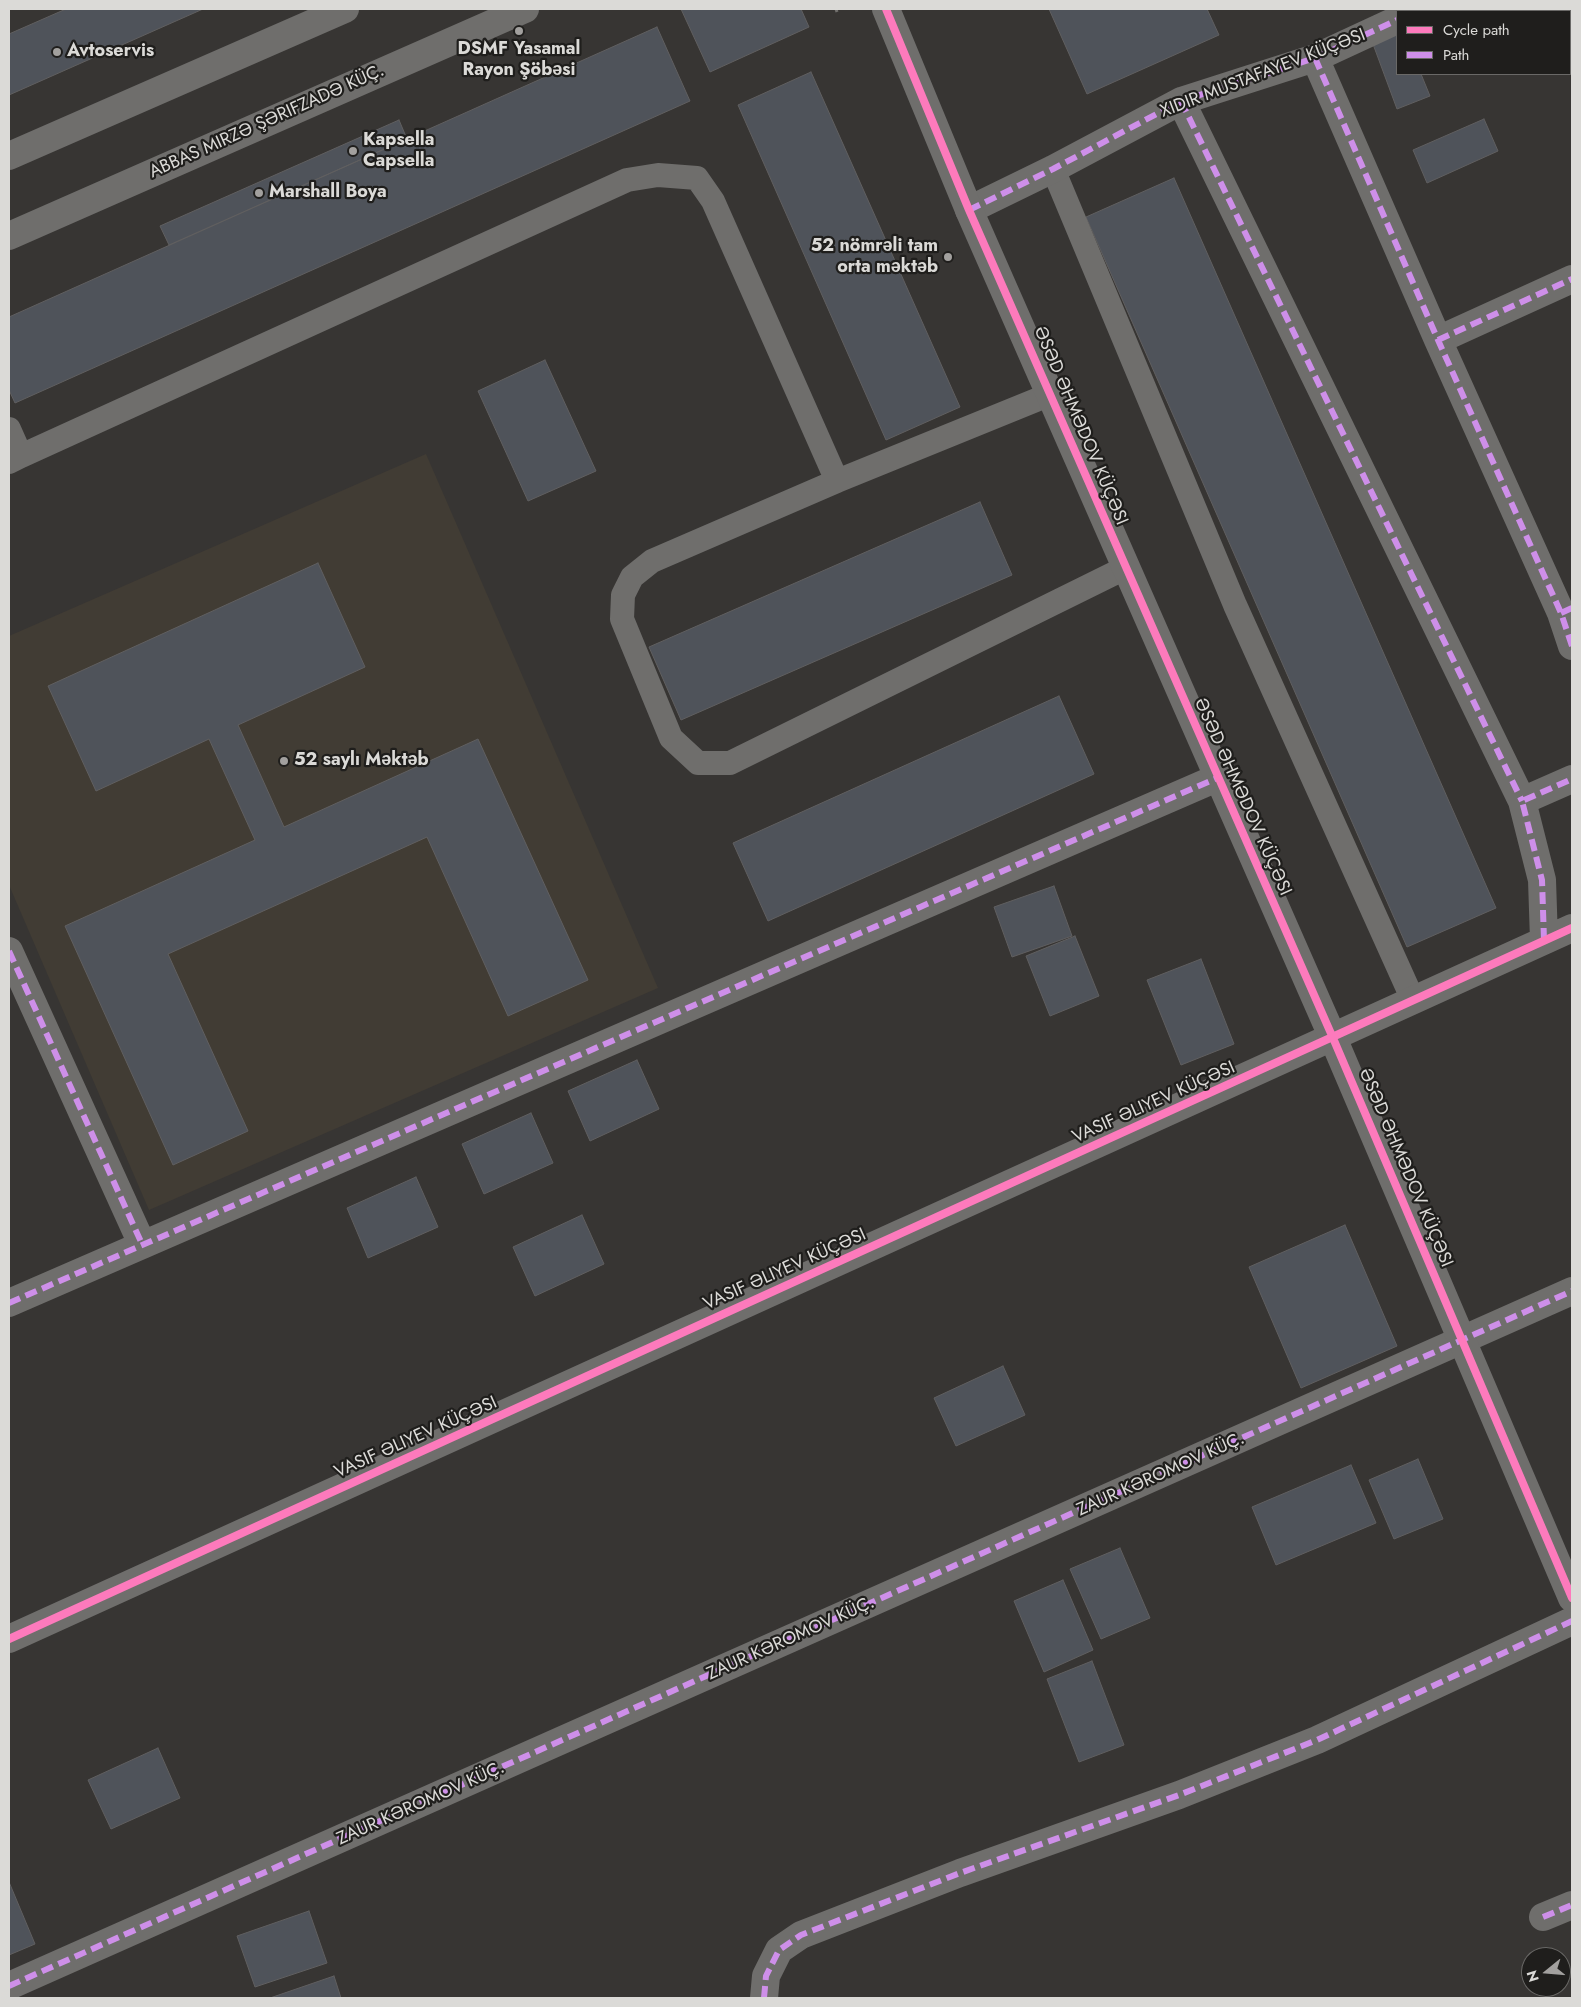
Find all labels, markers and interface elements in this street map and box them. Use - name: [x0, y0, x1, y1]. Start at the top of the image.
- legend: [1396, 10, 1571, 75]
- text: Cycle path: [1443, 19, 1510, 41]
- marker: DSMF Yasamal Rayon Şöbəsi: [513, 25, 525, 37]
- street label: XIDIR MUSTAFAYEV KÜÇƏSI: [1157, 25, 1369, 123]
- place label: DSMF Yasamal Rayon Şöbəsi: [458, 39, 580, 82]
- place label: Avtoservis: [67, 41, 154, 63]
- text: Path: [1443, 44, 1469, 66]
- marker: Avtoservis: [51, 46, 63, 58]
- street label: ABBAS MIRZƏ ŞƏRIFZADƏ KÜÇ.: [146, 60, 388, 184]
- place label: Kapsella Capsella: [363, 130, 434, 172]
- marker: Kapsella Capsella: [347, 145, 359, 157]
- place label: Marshall Boya: [269, 182, 387, 204]
- marker: Marshall Boya: [253, 187, 265, 199]
- place label: 52 nömrəli tam orta məktəb: [811, 236, 938, 278]
- marker: 52 nömrəli tam orta məktəb: [942, 251, 954, 263]
- street label: ƏSƏD ƏHMƏDOV KÜÇƏSI: [1028, 323, 1132, 529]
- street label: ƏSƏD ƏHMƏDOV KÜÇƏSI: [1189, 695, 1295, 899]
- place label: 52 saylı Məktəb: [294, 750, 429, 772]
- marker: 52 saylı Məktəb: [278, 755, 290, 767]
- street label: VASIF ƏLIYEV KÜÇƏSI: [1069, 1057, 1239, 1149]
- street label: ƏSƏD ƏHMƏDOV KÜÇƏSI: [1353, 1065, 1457, 1271]
- street label: VASIF ƏLIYEV KÜÇƏSI: [700, 1224, 870, 1316]
- street label: VASIF ƏLIYEV KÜÇƏSI: [331, 1392, 501, 1484]
- street label: ZAUR KƏROMOV KÜÇ.: [1074, 1428, 1248, 1522]
- street label: ZAUR KƏROMOV KÜÇ.: [704, 1592, 878, 1686]
- street label: ZAUR KƏROMOV KÜÇ.: [334, 1757, 508, 1851]
- north arrow: [1521, 1947, 1571, 1997]
- text: N: [1521, 1968, 1544, 1984]

